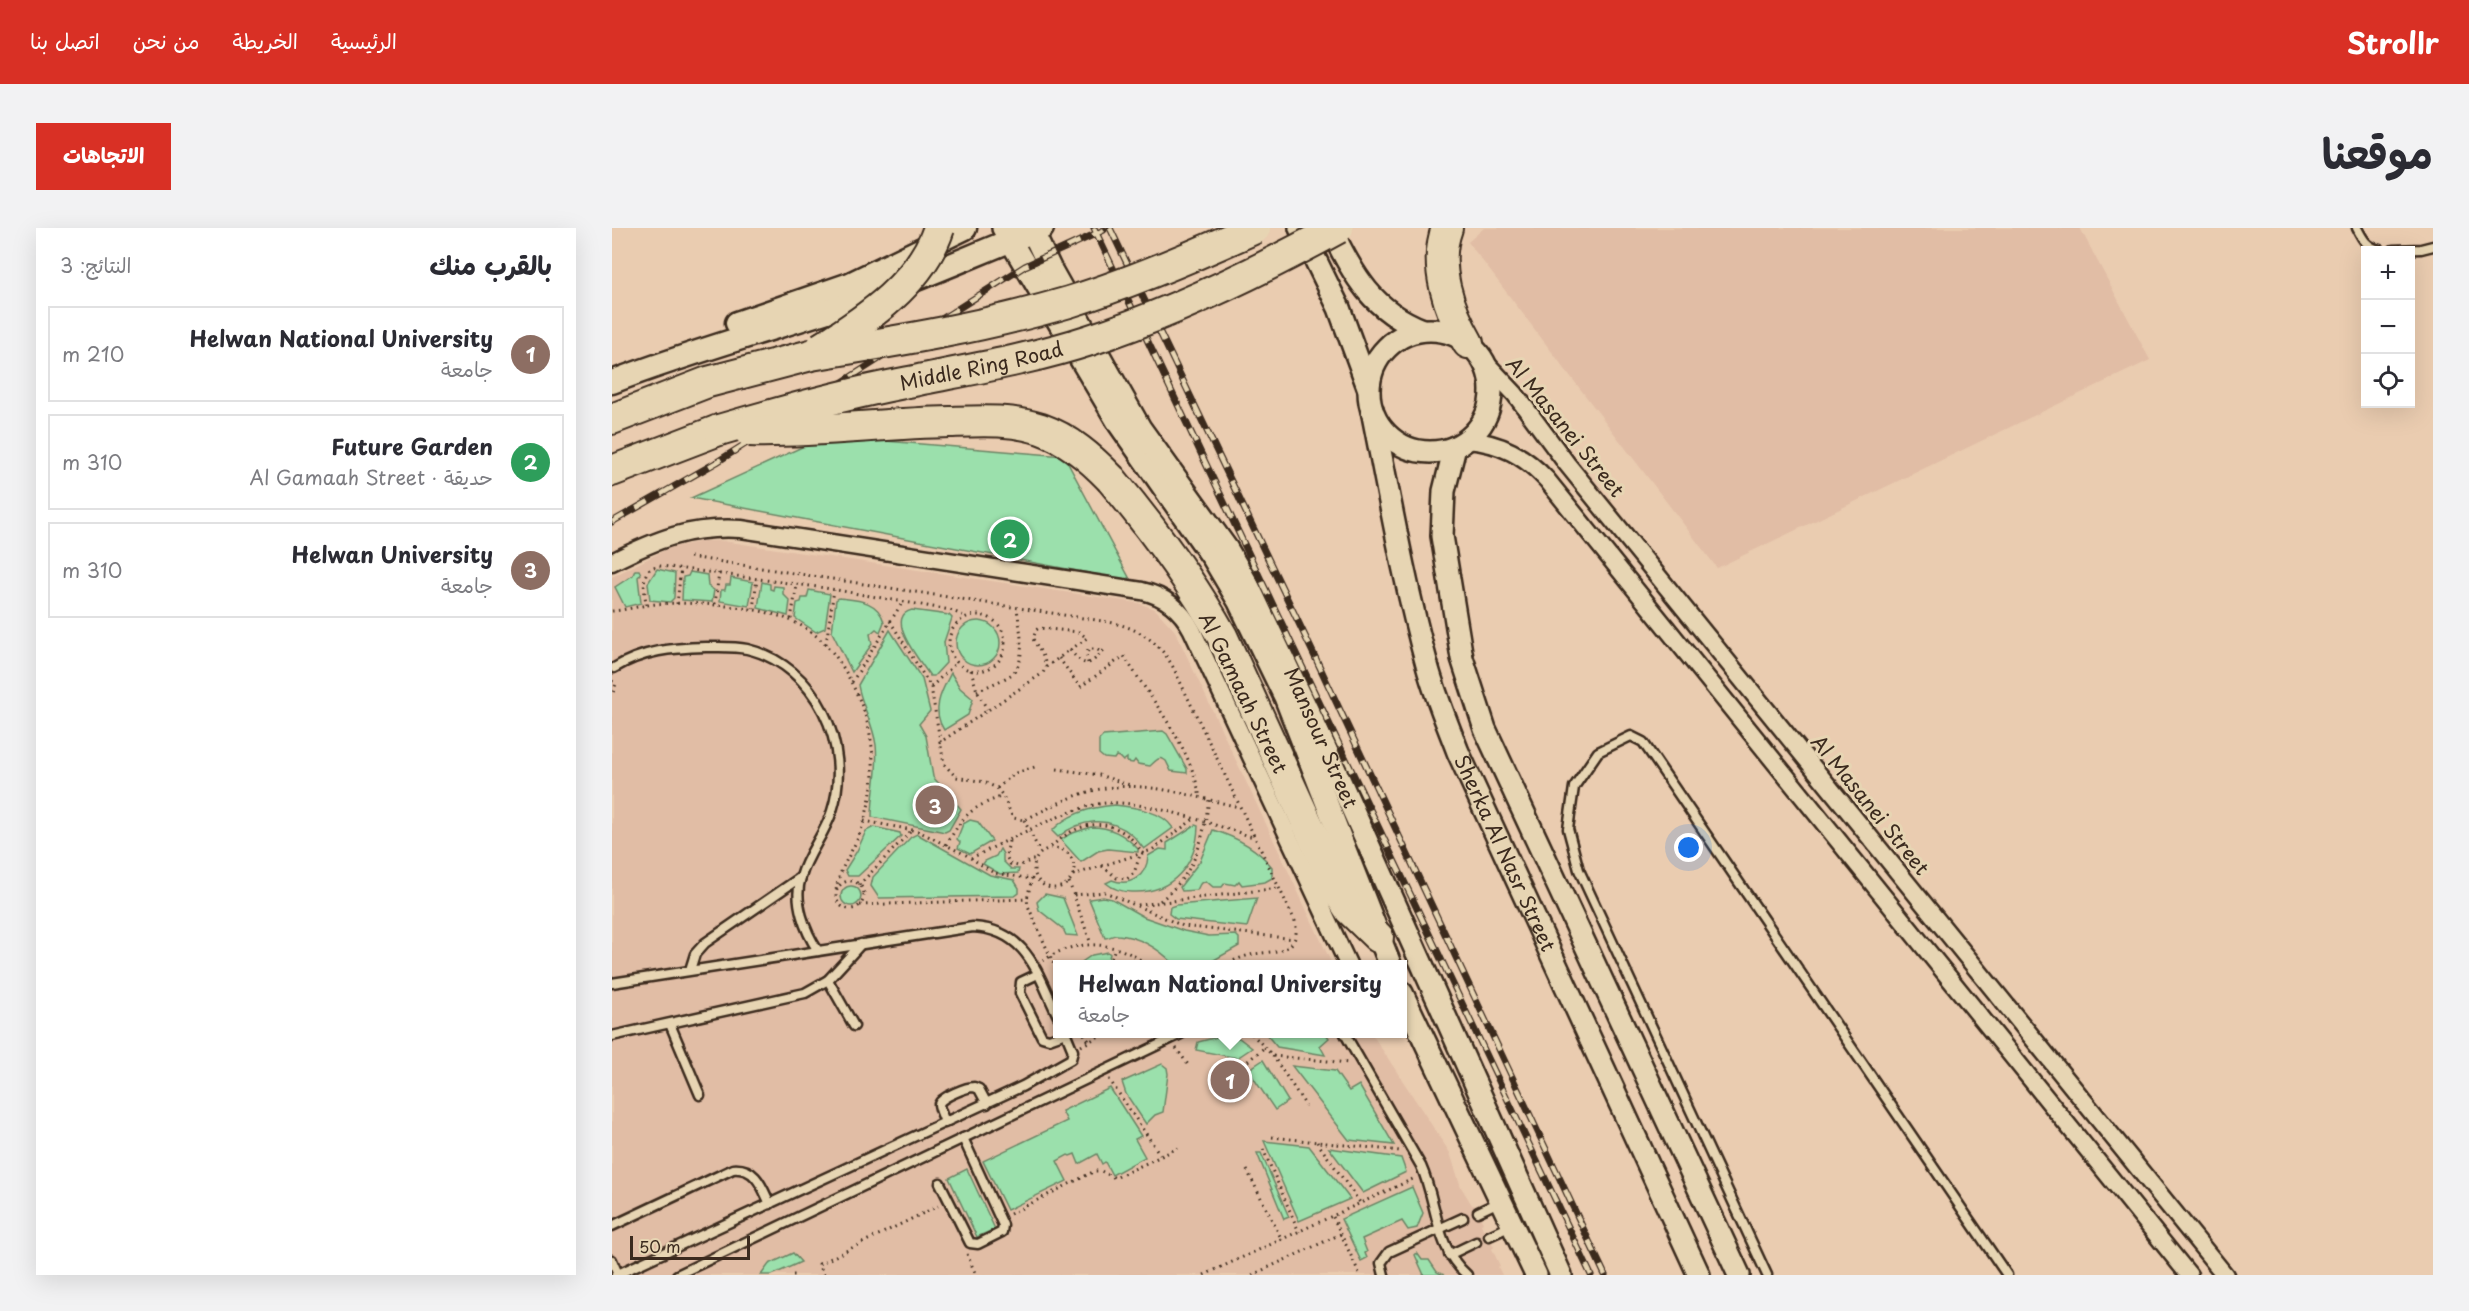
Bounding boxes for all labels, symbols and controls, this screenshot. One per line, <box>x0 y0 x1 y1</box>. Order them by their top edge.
text: Strollr <box>2347 21 2439 64</box>
text: اتصل بنا <box>30 24 100 56</box>
text: من نحن <box>133 24 199 56</box>
text: الخريطة <box>232 24 298 56</box>
text: الرئيسية <box>331 24 397 56</box>
text: موقعنا <box>2322 120 2433 183</box>
button: الاتجاهات <box>36 123 171 190</box>
text: بالقرب منك <box>430 245 552 284</box>
map controls <box>2361 246 2415 408</box>
button: + <box>2361 246 2415 300</box>
text: النتائج: 3 <box>60 250 132 280</box>
button: − <box>2361 300 2415 354</box>
text: Helwan National University <box>189 321 493 354</box>
street label: Middle Ring Road <box>897 333 1066 398</box>
text: 210 m <box>62 339 124 369</box>
text: 1 <box>526 339 535 369</box>
street label: Al Masanei Street <box>1499 349 1632 503</box>
text: جامعة <box>441 354 493 384</box>
button: locate <box>2361 354 2415 408</box>
text: Future Garden <box>331 429 493 462</box>
text: 310 m <box>62 447 122 477</box>
text: 2 <box>523 447 538 477</box>
text: حديقة · Al Gamaah Street <box>250 462 493 492</box>
pin: 2 <box>990 516 1030 562</box>
text: Helwan University <box>292 537 493 570</box>
text: 310 m <box>62 555 122 585</box>
text: 3 <box>524 555 537 585</box>
text: جامعة <box>441 570 493 600</box>
street label: Al Gamaah Street <box>1192 607 1296 778</box>
street label: Mansour Street <box>1277 662 1366 813</box>
street label: Al Masanei Street <box>1804 727 1937 881</box>
street label: Sherka Al Nasr Street <box>1447 750 1564 956</box>
pin: 3 <box>916 782 954 828</box>
your location <box>1674 833 1703 862</box>
popup <box>1053 960 1407 1038</box>
text: Helwan National University <box>1078 966 1382 999</box>
text: جامعة <box>1078 999 1130 1029</box>
pin: 1 <box>1210 1058 1250 1102</box>
scale bar <box>630 1233 750 1260</box>
text: 50 m <box>639 1234 680 1258</box>

